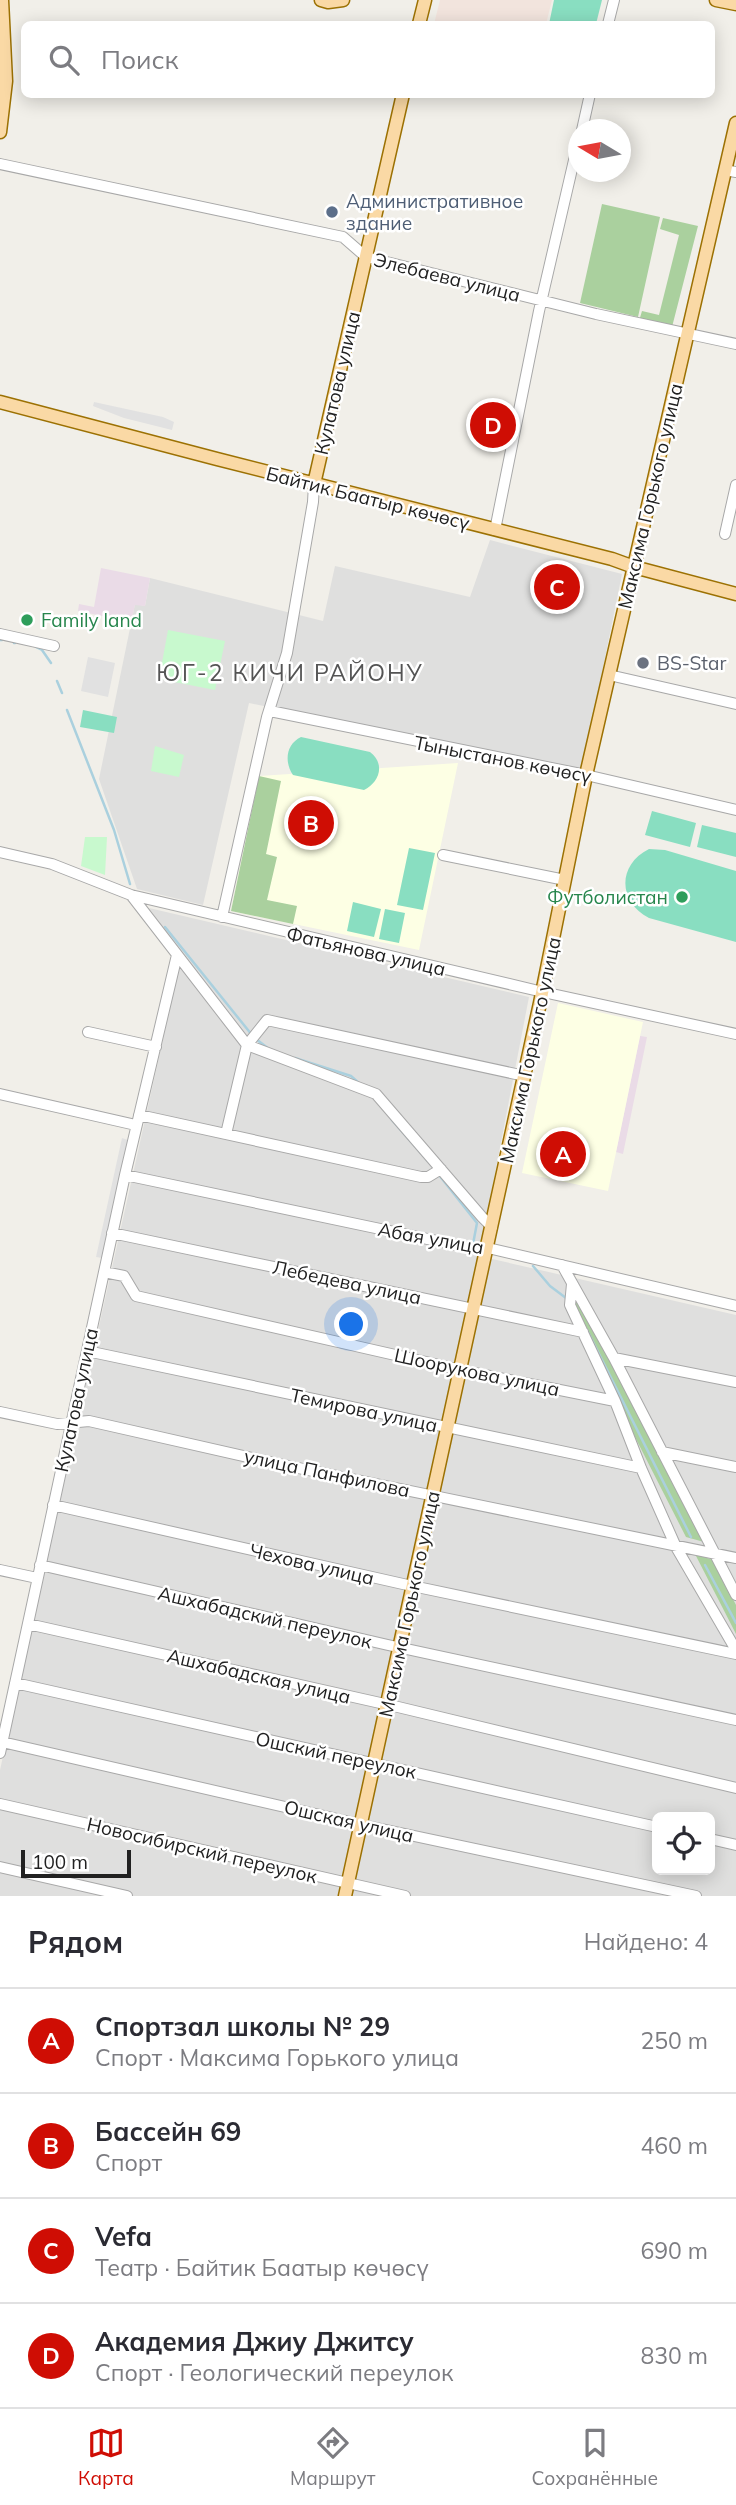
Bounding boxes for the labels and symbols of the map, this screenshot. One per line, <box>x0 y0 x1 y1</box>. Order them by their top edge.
north arrow <box>568 119 631 182</box>
place label: Административное здание <box>346 189 523 235</box>
marker: Административное здание <box>324 204 340 220</box>
street label: Элебаева улица <box>371 247 523 307</box>
street label: Кулатова улица <box>309 309 365 457</box>
street label: Максима Горького улица <box>612 381 688 611</box>
pin: D <box>470 399 516 451</box>
street label: Байтик Баатыр көчөсү <box>264 461 472 535</box>
pin: C <box>534 561 580 613</box>
place label: Family land <box>41 608 142 632</box>
marker: Family land <box>19 612 35 628</box>
place label: BS-Star <box>657 651 726 675</box>
marker: BS-Star <box>635 655 651 671</box>
district label: ЮГ-2 КИЧИ РАЙОНУ <box>156 658 424 687</box>
street label: Тыныстанов көчөсү <box>412 730 594 788</box>
pin: B <box>288 797 334 849</box>
place label: Футболистан <box>547 885 668 909</box>
marker: Футболистан <box>674 889 690 905</box>
street label: Фатьянова улица <box>284 921 448 981</box>
street label: Максима Горького улица <box>494 935 566 1165</box>
pin: A <box>540 1128 586 1180</box>
street label: Абая улица <box>376 1217 486 1259</box>
street label: Лебедева улица <box>271 1255 423 1309</box>
your location <box>334 1307 368 1341</box>
street label: Кулатова улица <box>49 1326 103 1474</box>
street label: Шоорукова улица <box>392 1343 562 1401</box>
street label: Темирова улица <box>288 1383 440 1437</box>
street label: улица Панфилова <box>242 1444 412 1502</box>
street label: Максима Горького улица <box>373 1489 445 1719</box>
street label: Чехова улица <box>247 1538 377 1590</box>
street label: Ашхабадский переулок <box>156 1581 375 1653</box>
street label: Ашхабадская улица <box>165 1643 353 1709</box>
street label: Ошский переулок <box>254 1726 419 1784</box>
street label: Ошская улица <box>282 1794 416 1848</box>
street label: Новосибирский переулок <box>85 1812 320 1888</box>
scale bar <box>21 1847 131 1879</box>

